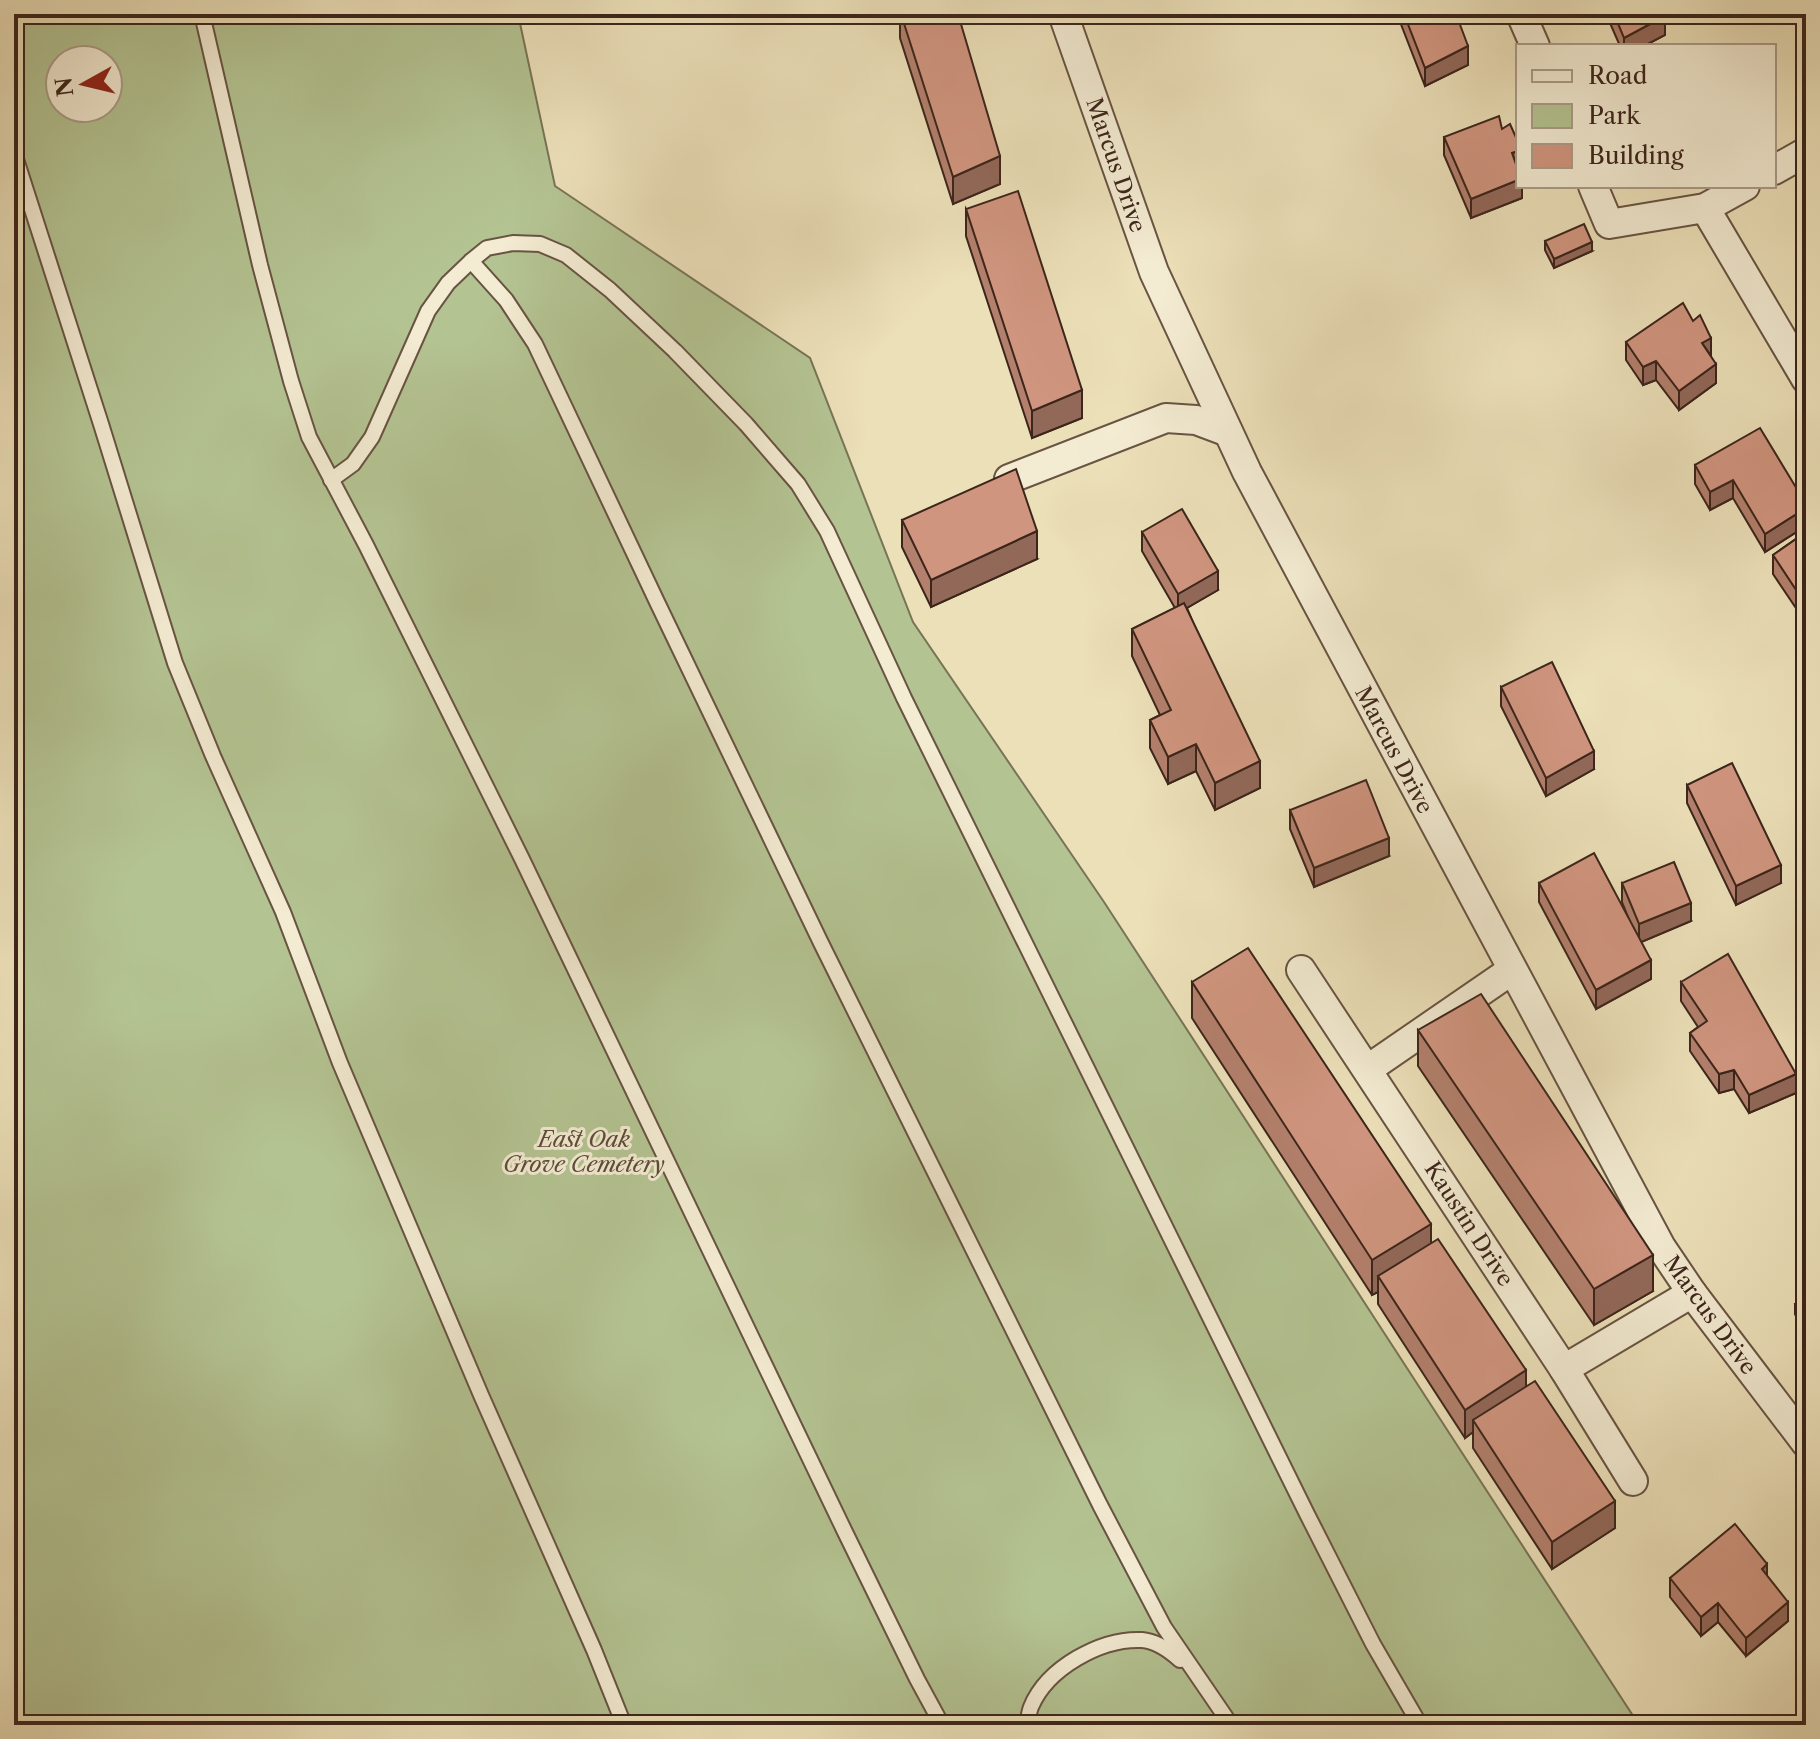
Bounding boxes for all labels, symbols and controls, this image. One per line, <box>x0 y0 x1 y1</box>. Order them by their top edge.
north arrow <box>44 44 124 124</box>
legend <box>1516 44 1776 188</box>
text: Road <box>1588 61 1648 90</box>
text: N <box>50 75 79 98</box>
street label: Marcus Drive <box>1080 94 1152 236</box>
text: Park <box>1588 101 1641 130</box>
text: Building <box>1588 141 1684 170</box>
street label: Marcus Drive <box>1349 682 1439 818</box>
park label: East Oak Grove Cemetery <box>503 1126 665 1178</box>
street label: Kaustin Drive <box>1419 1157 1519 1291</box>
street label: Marcus Drive <box>1658 1250 1762 1380</box>

